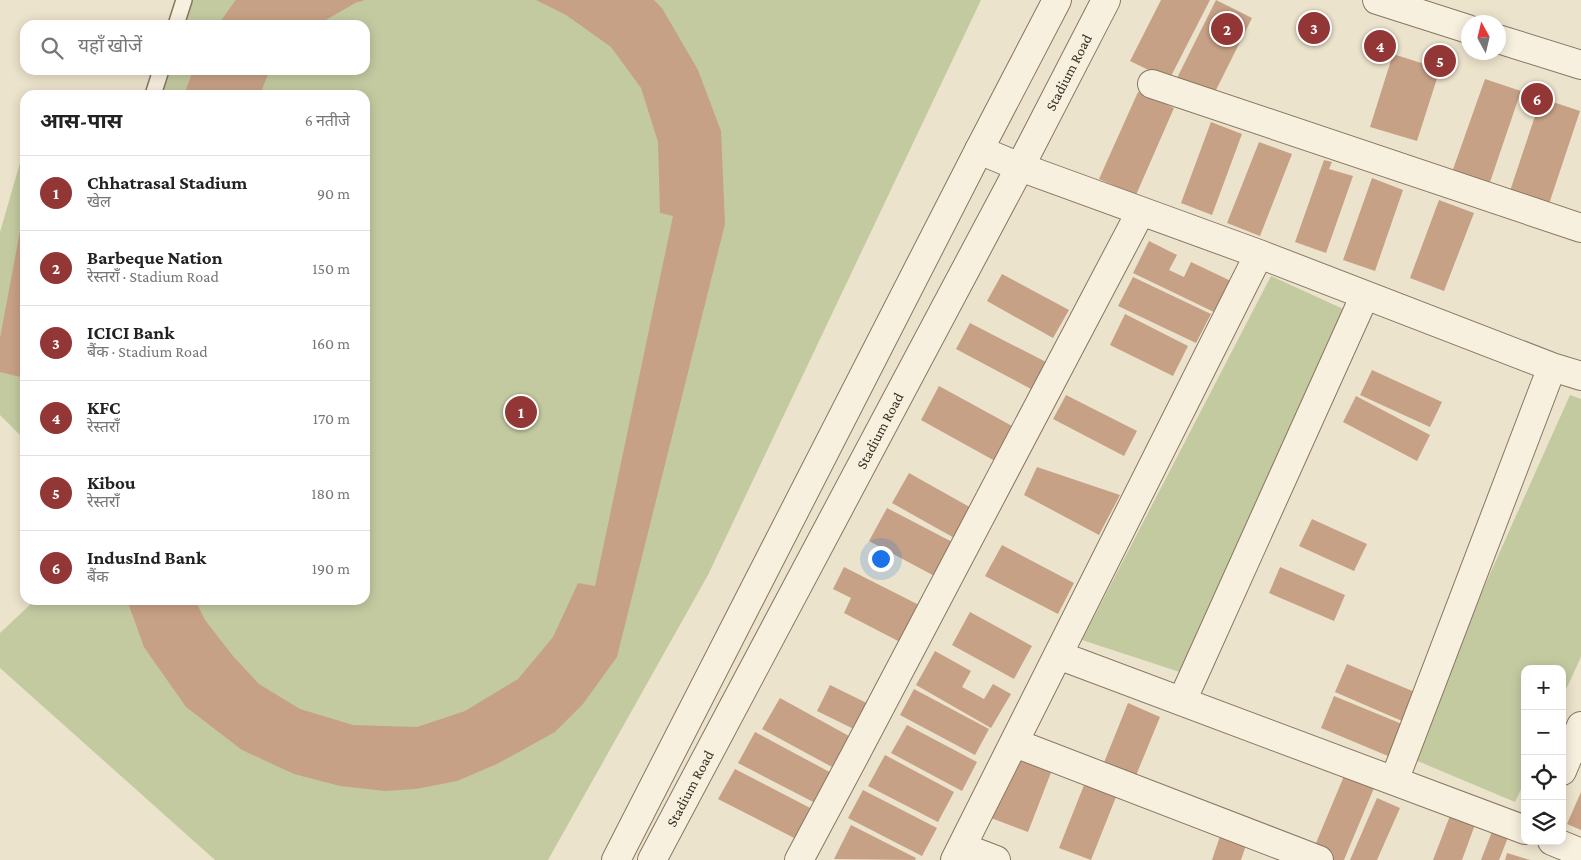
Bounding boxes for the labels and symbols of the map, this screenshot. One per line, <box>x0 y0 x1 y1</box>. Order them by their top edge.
pin: 3 <box>1298 9 1330 47</box>
pin: 2 <box>1211 10 1243 48</box>
north arrow <box>1461 15 1506 60</box>
pin: 4 <box>1364 27 1396 65</box>
street label: Stadium Road <box>1042 31 1095 113</box>
pin: 5 <box>1424 42 1456 80</box>
pin: 6 <box>1521 80 1553 118</box>
street label: Stadium Road <box>853 390 907 472</box>
pin: 1 <box>505 393 537 431</box>
your location <box>868 546 894 572</box>
street label: Stadium Road <box>663 748 717 829</box>

